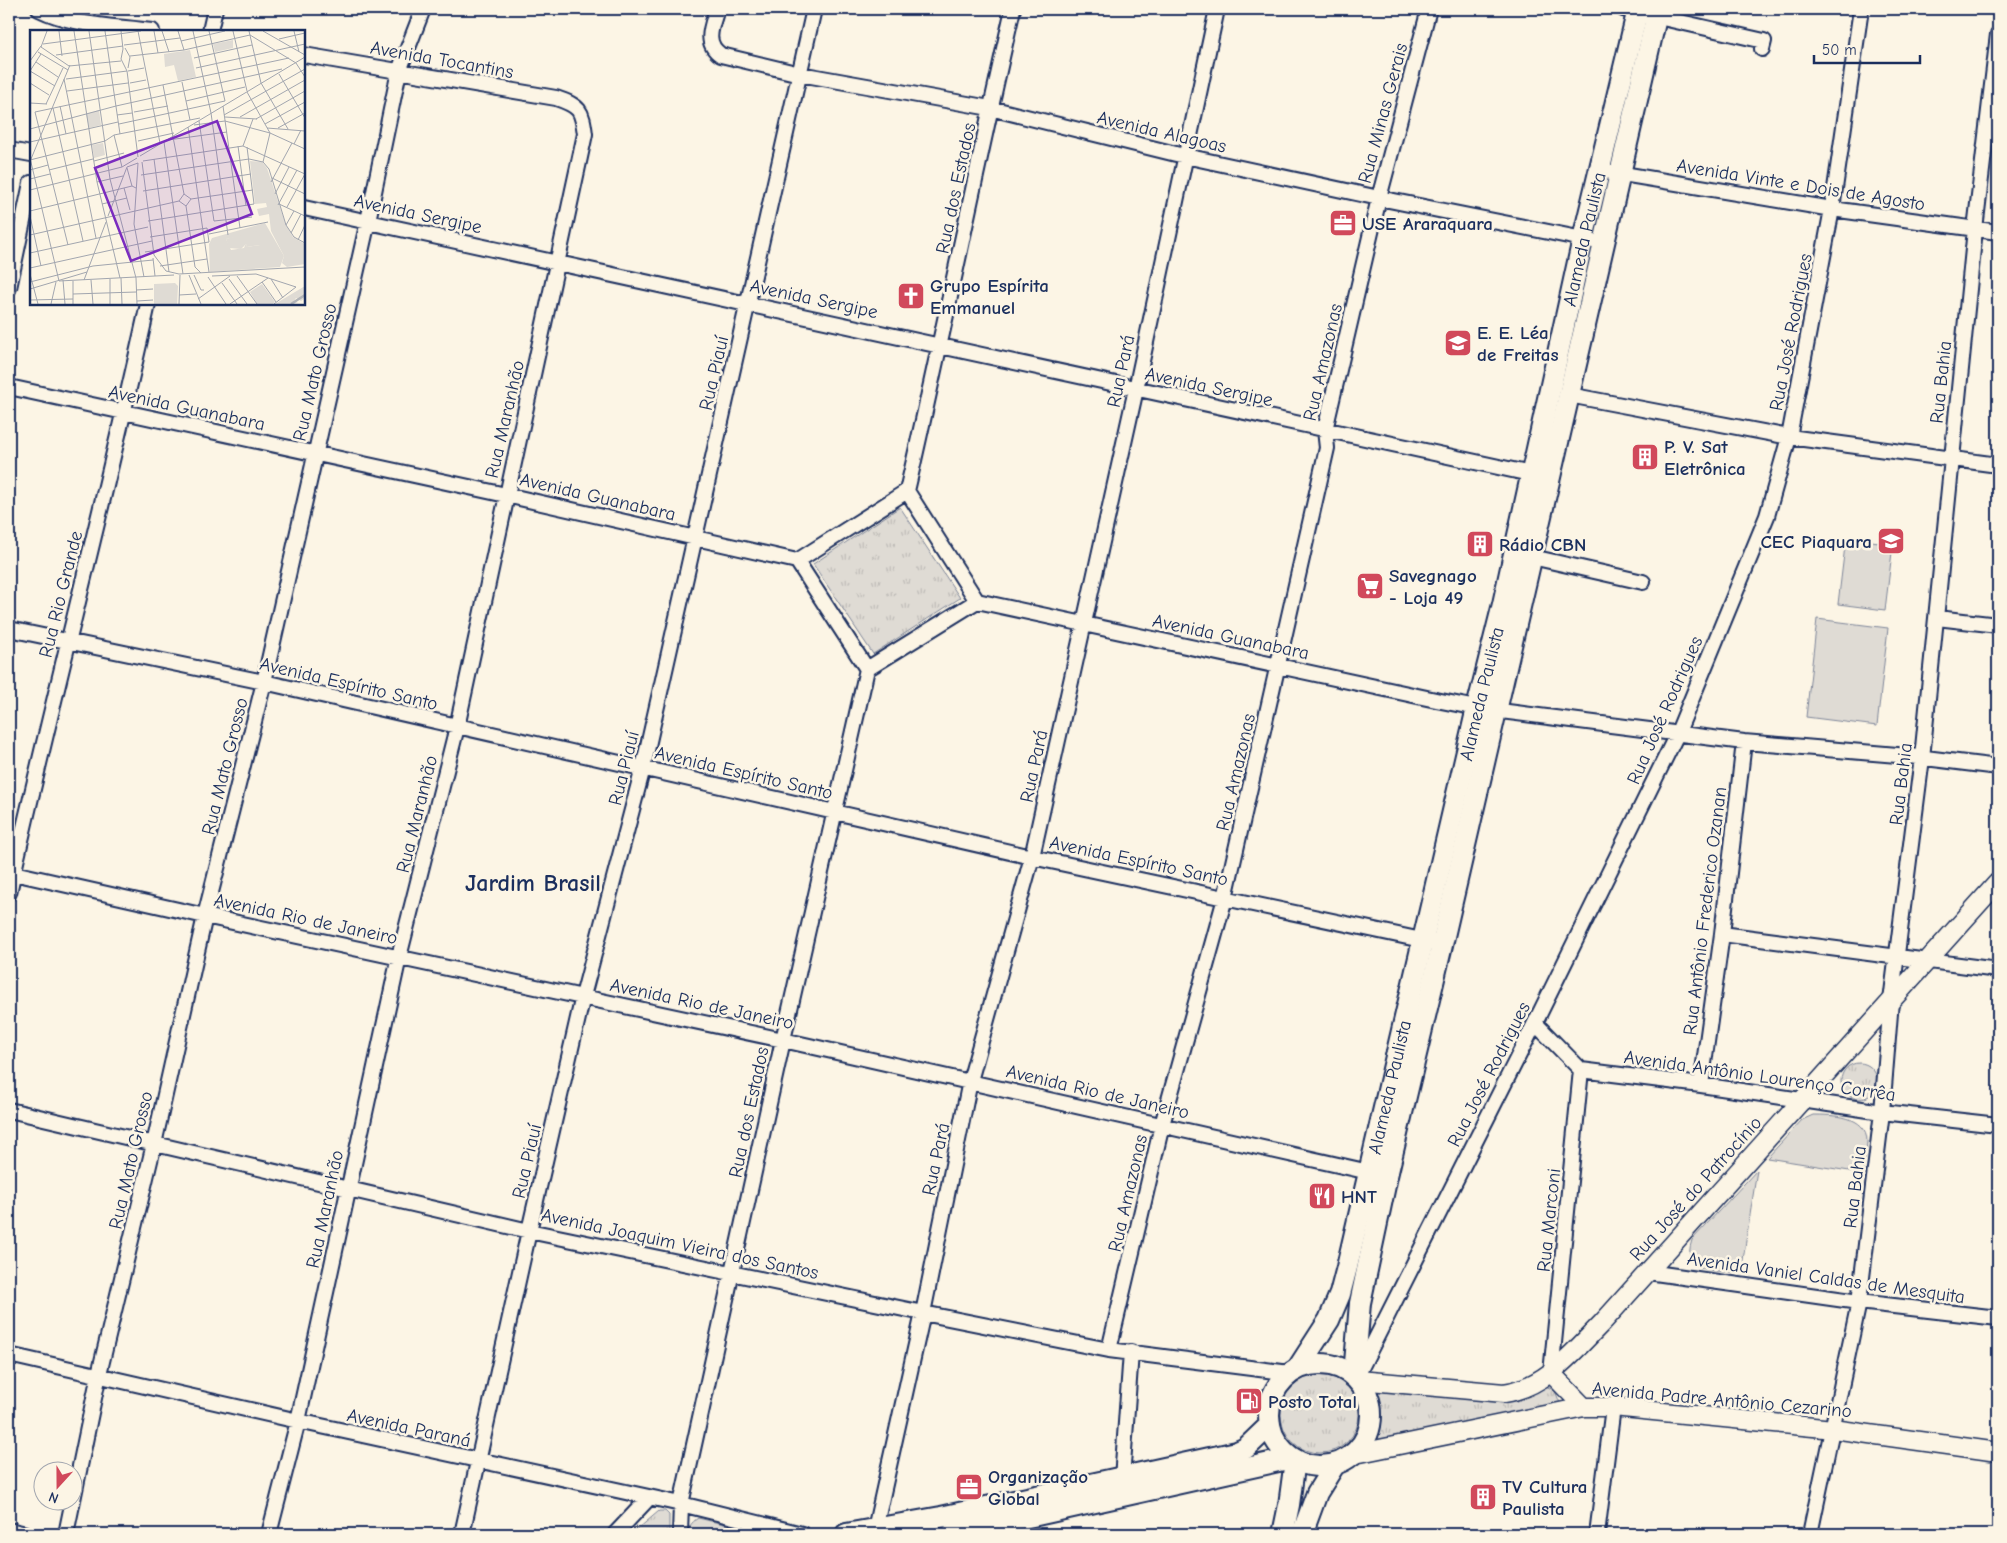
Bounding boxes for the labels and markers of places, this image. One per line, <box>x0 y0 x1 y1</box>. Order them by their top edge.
office icon: USE Araraquara <box>1328 208 1358 238</box>
place label: USE Araraquara <box>1362 213 1493 235</box>
place label: Grupo Espírita Emmanuel <box>930 275 1049 319</box>
church icon: Grupo Espírita Emmanuel <box>896 281 926 311</box>
place label: E. E. Léa de Freitas <box>1477 322 1559 366</box>
school or university icon: E. E. Léa de Freitas <box>1443 328 1473 358</box>
place label: P. V. Sat Eletrônica <box>1664 436 1746 480</box>
building icon: P. V. Sat Eletrônica <box>1630 442 1660 472</box>
school or university icon: CEC Piaquara <box>1876 526 1906 556</box>
building icon: Rádio CBN <box>1465 529 1495 559</box>
place label: CEC Piaquara <box>1760 531 1872 553</box>
place label: Rádio CBN <box>1499 534 1586 556</box>
place label: Savegnago - Loja 49 <box>1389 565 1477 609</box>
supermarket icon: Savegnago - Loja 49 <box>1355 571 1385 601</box>
restaurant icon: HNT <box>1307 1181 1337 1211</box>
place label: HNT <box>1341 1186 1377 1208</box>
fuel station icon: Posto Total <box>1234 1386 1264 1416</box>
place label: Posto Total <box>1268 1391 1357 1413</box>
place label: Organização Global <box>988 1466 1088 1510</box>
office icon: Organização Global <box>954 1472 984 1502</box>
place label: TV Cultura Paulista <box>1502 1476 1588 1520</box>
building icon: TV Cultura Paulista <box>1468 1482 1498 1512</box>

